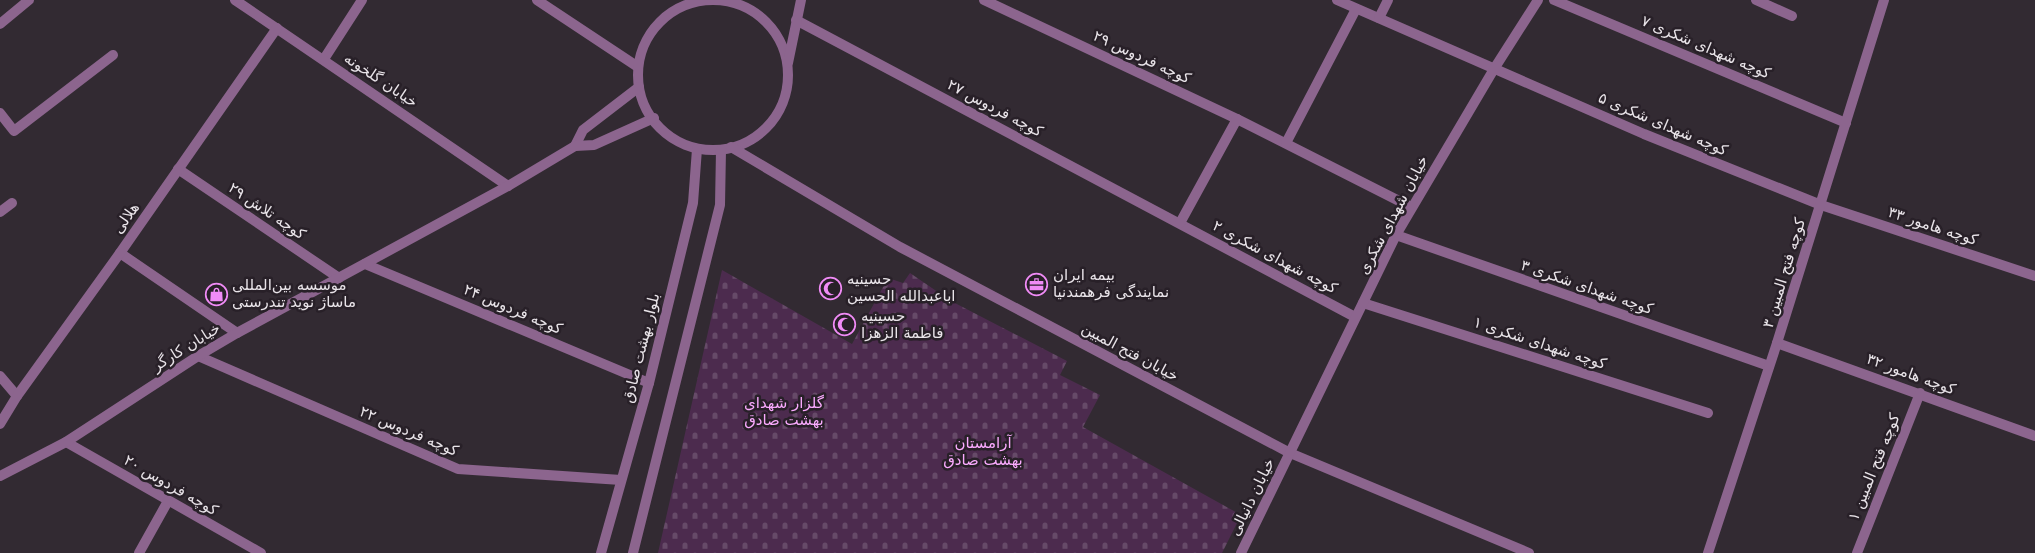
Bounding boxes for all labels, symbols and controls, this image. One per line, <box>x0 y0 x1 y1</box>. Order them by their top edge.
street label: کوچه شهدای شکری ۷ <box>1639 12 1774 83</box>
street label: کوچه فردوس ۲۹ <box>1090 27 1194 88</box>
street label: خیابان گلخونه <box>341 49 421 111</box>
street label: کوچه فردوس ۲۷ <box>944 75 1047 141</box>
street label: کوچه شهدای شکری ۵ <box>1596 89 1731 160</box>
street label: خیابان شهدای شکری <box>1354 153 1432 277</box>
street label: کوچه تلاش ۲۹ <box>225 179 310 244</box>
street label: هلالی <box>109 199 143 237</box>
street label: کوچه هامور ۳۳ <box>1886 203 1981 249</box>
street label: کوچه فتح المبین ۳ <box>1759 215 1809 330</box>
street label: کوچه شهدای شکری ۲ <box>1210 216 1341 298</box>
street label: کوچه شهدای شکری ۳ <box>1518 256 1656 318</box>
place label: بیمه ایران نمایندگی فرهمندنیا <box>1053 266 1169 301</box>
place label: حسینیه اباعبدالله الحسین <box>847 270 956 305</box>
office icon: بیمه ایران نمایندگی فرهمندنیا <box>1025 272 1049 296</box>
place label: موسسه بین‌المللی ماساژ نوید تندرستی <box>232 276 356 311</box>
mosque icon: حسینیه اباعبدالله الحسین <box>819 276 843 300</box>
street label: کوچه فردوس ۲۴ <box>461 280 566 338</box>
shop icon: موسسه بین‌المللی ماساژ نوید تندرستی <box>204 282 228 306</box>
street label: بلوار بهشت صادق <box>619 291 663 405</box>
place label: حسینیه فاطمة الزهزا <box>861 307 944 342</box>
mosque icon: حسینیه فاطمة الزهزا <box>833 313 857 337</box>
street label: کوچه شهدای شکری ۱ <box>1471 313 1610 373</box>
street label: خیابان کارگر <box>148 319 224 376</box>
street label: خیابان فتح المبین <box>1079 319 1181 385</box>
street label: کوچه هامور ۳۲ <box>1864 350 1959 399</box>
park label: گلزار شهدای بهشت صادق <box>744 394 825 429</box>
street label: کوچه فردوس ۲۲ <box>357 402 462 460</box>
street label: کوچه فتح المبین ۱ <box>1844 410 1904 523</box>
park label: آرامستان بهشت صادق <box>943 434 1023 469</box>
street label: کوچه فردوس ۲۰ <box>121 451 222 520</box>
street label: خیابان دانیالی <box>1225 455 1279 539</box>

